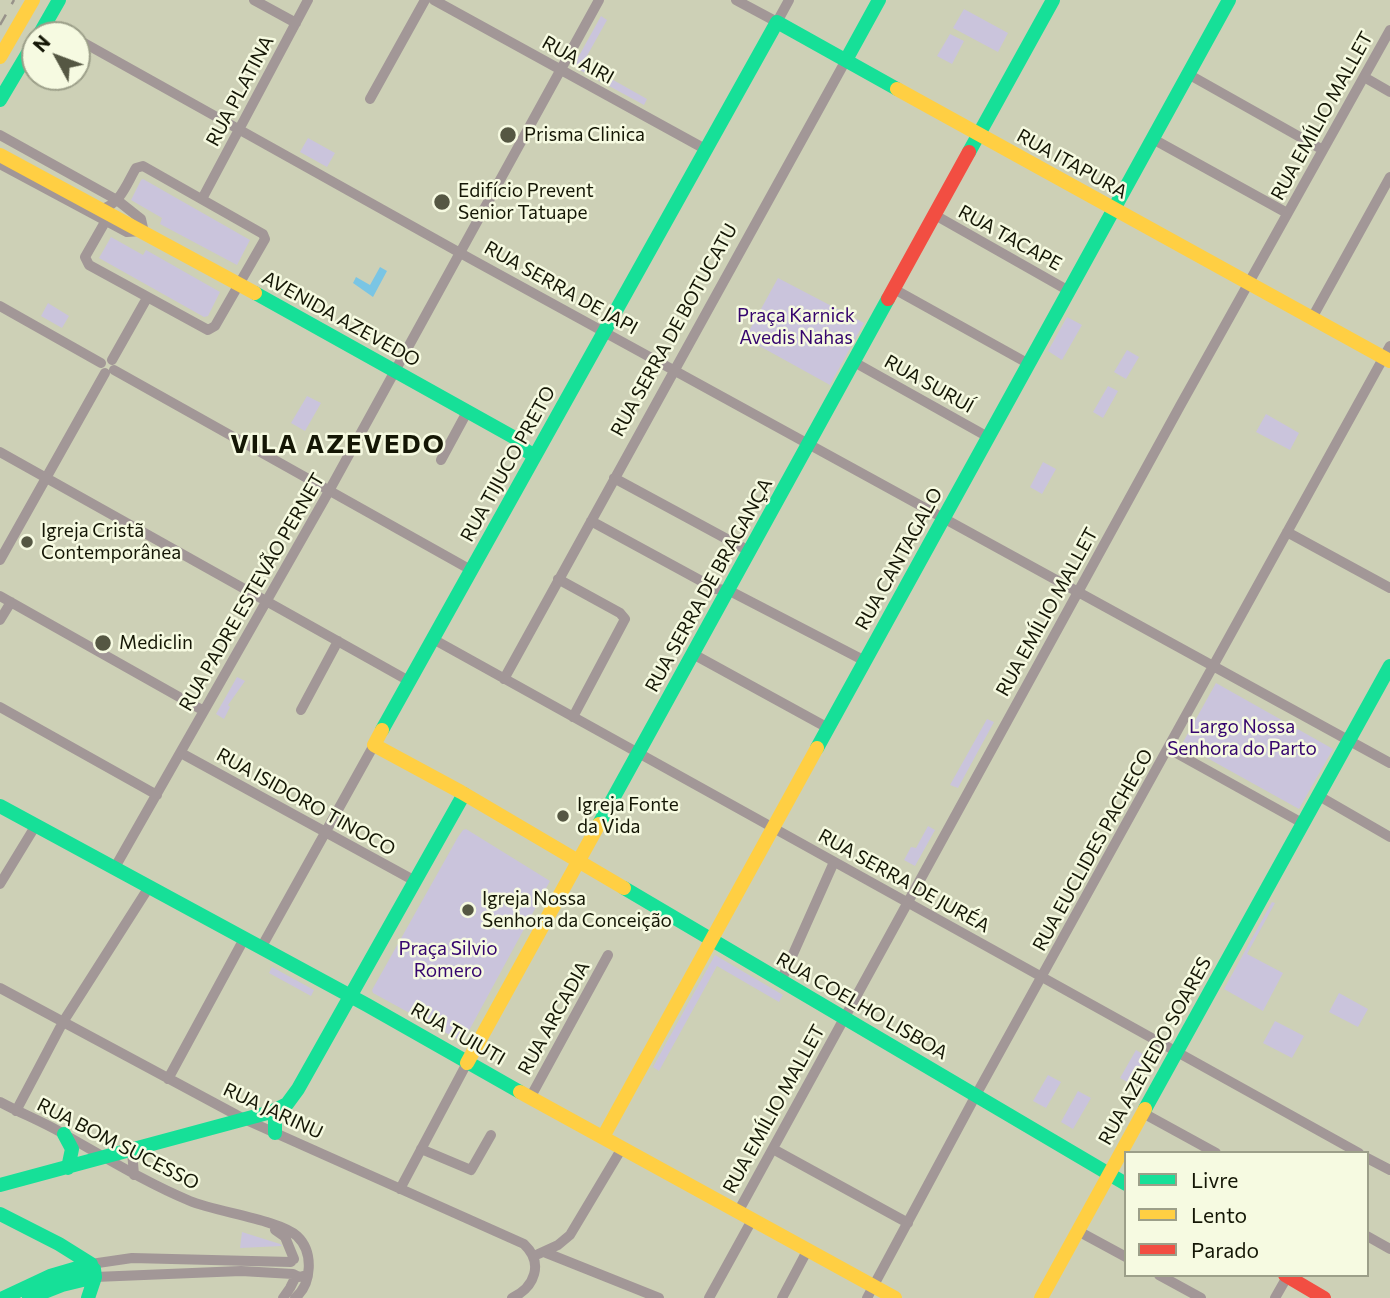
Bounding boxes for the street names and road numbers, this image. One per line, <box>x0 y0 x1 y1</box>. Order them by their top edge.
street label: RUA EMÍLIO MALLET <box>1266 28 1378 204</box>
street label: RUA AIRI <box>538 31 618 89</box>
street label: RUA PLATINA <box>201 32 279 150</box>
street label: RUA ITAPURA <box>1013 124 1131 204</box>
street label: RUA TACAPE <box>954 200 1066 276</box>
street label: RUA SERRA DE BOTUCATU <box>606 220 742 440</box>
street label: RUA SERRA DE JAPI <box>480 236 642 340</box>
street label: AVENIDA AZEVEDO <box>258 266 424 372</box>
street label: RUA SURUÍ <box>880 350 978 418</box>
street label: RUA TIJUCO PRETO <box>456 382 560 546</box>
street label: RUA PADRE ESTEVÃO PERNET <box>174 469 330 715</box>
street label: RUA SERRA DE BRAGANÇA <box>641 474 777 696</box>
street label: RUA CANTAGALO <box>850 484 948 634</box>
street label: RUA EMÍLIO MALLET <box>991 524 1103 700</box>
street label: RUA ISIDORO TINOCO <box>213 743 399 861</box>
street label: RUA EUCLIDES PACHECO <box>1028 745 1158 955</box>
street label: RUA SERRA DE JURÉA <box>814 824 994 938</box>
street label: RUA COELHO LISBOA <box>772 948 952 1064</box>
street label: RUA AZEVEDO SOARES <box>1094 953 1216 1149</box>
street label: RUA ARCADIA <box>513 957 595 1079</box>
street label: RUA TUIUTI <box>407 998 509 1070</box>
street label: RUA EMÍLIO MALLET <box>718 1021 830 1197</box>
street label: RUA JARINU <box>220 1078 326 1144</box>
street label: RUA BOM SUCESSO <box>33 1093 203 1195</box>

